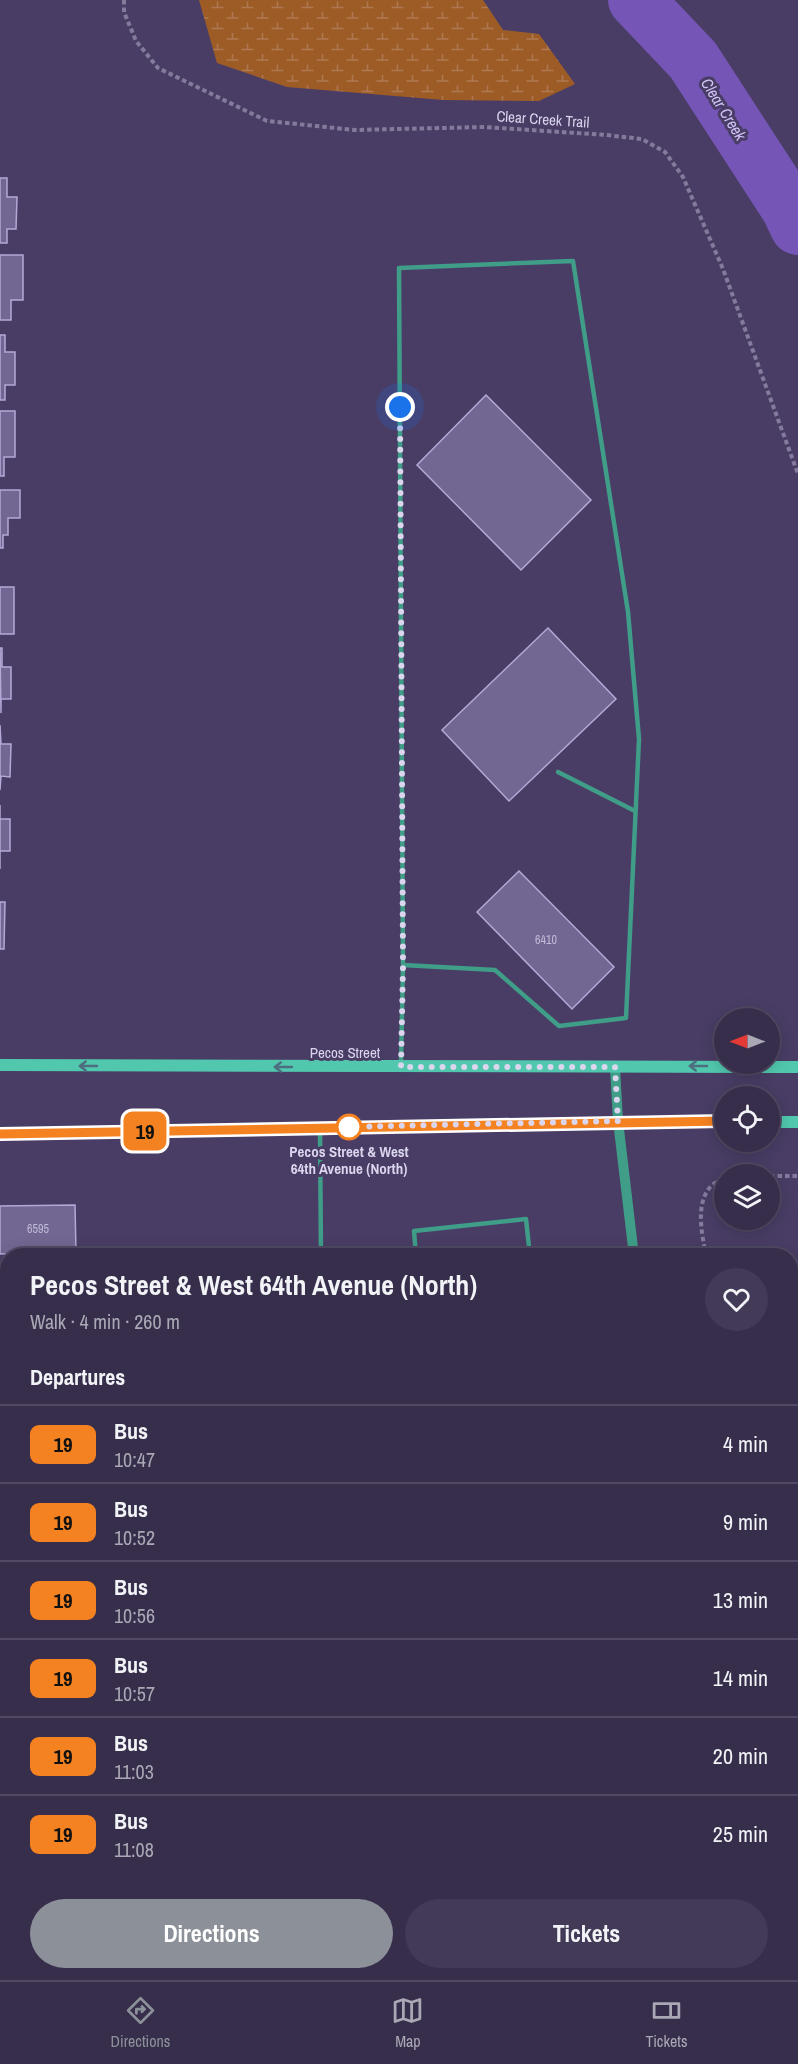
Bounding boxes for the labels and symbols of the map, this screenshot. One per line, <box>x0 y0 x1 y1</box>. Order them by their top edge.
water label: Clear Creek <box>696 73 752 145</box>
street label: Clear Creek Trail <box>496 105 590 133</box>
your location <box>385 392 415 422</box>
house number: 6410 <box>535 932 557 948</box>
north arrow <box>714 1008 780 1074</box>
street label: Pecos Street <box>310 1042 381 1063</box>
one-way arrow <box>79 1060 99 1072</box>
one-way arrow <box>688 1060 708 1072</box>
one-way arrow <box>274 1061 294 1073</box>
line badge: 19 <box>118 1112 172 1150</box>
marker: Pecos Street & West 64th Avenue (North) <box>336 1114 362 1140</box>
place label: Pecos Street & West 64th Avenue (North) <box>289 1141 409 1179</box>
house number: 6595 <box>27 1221 49 1237</box>

